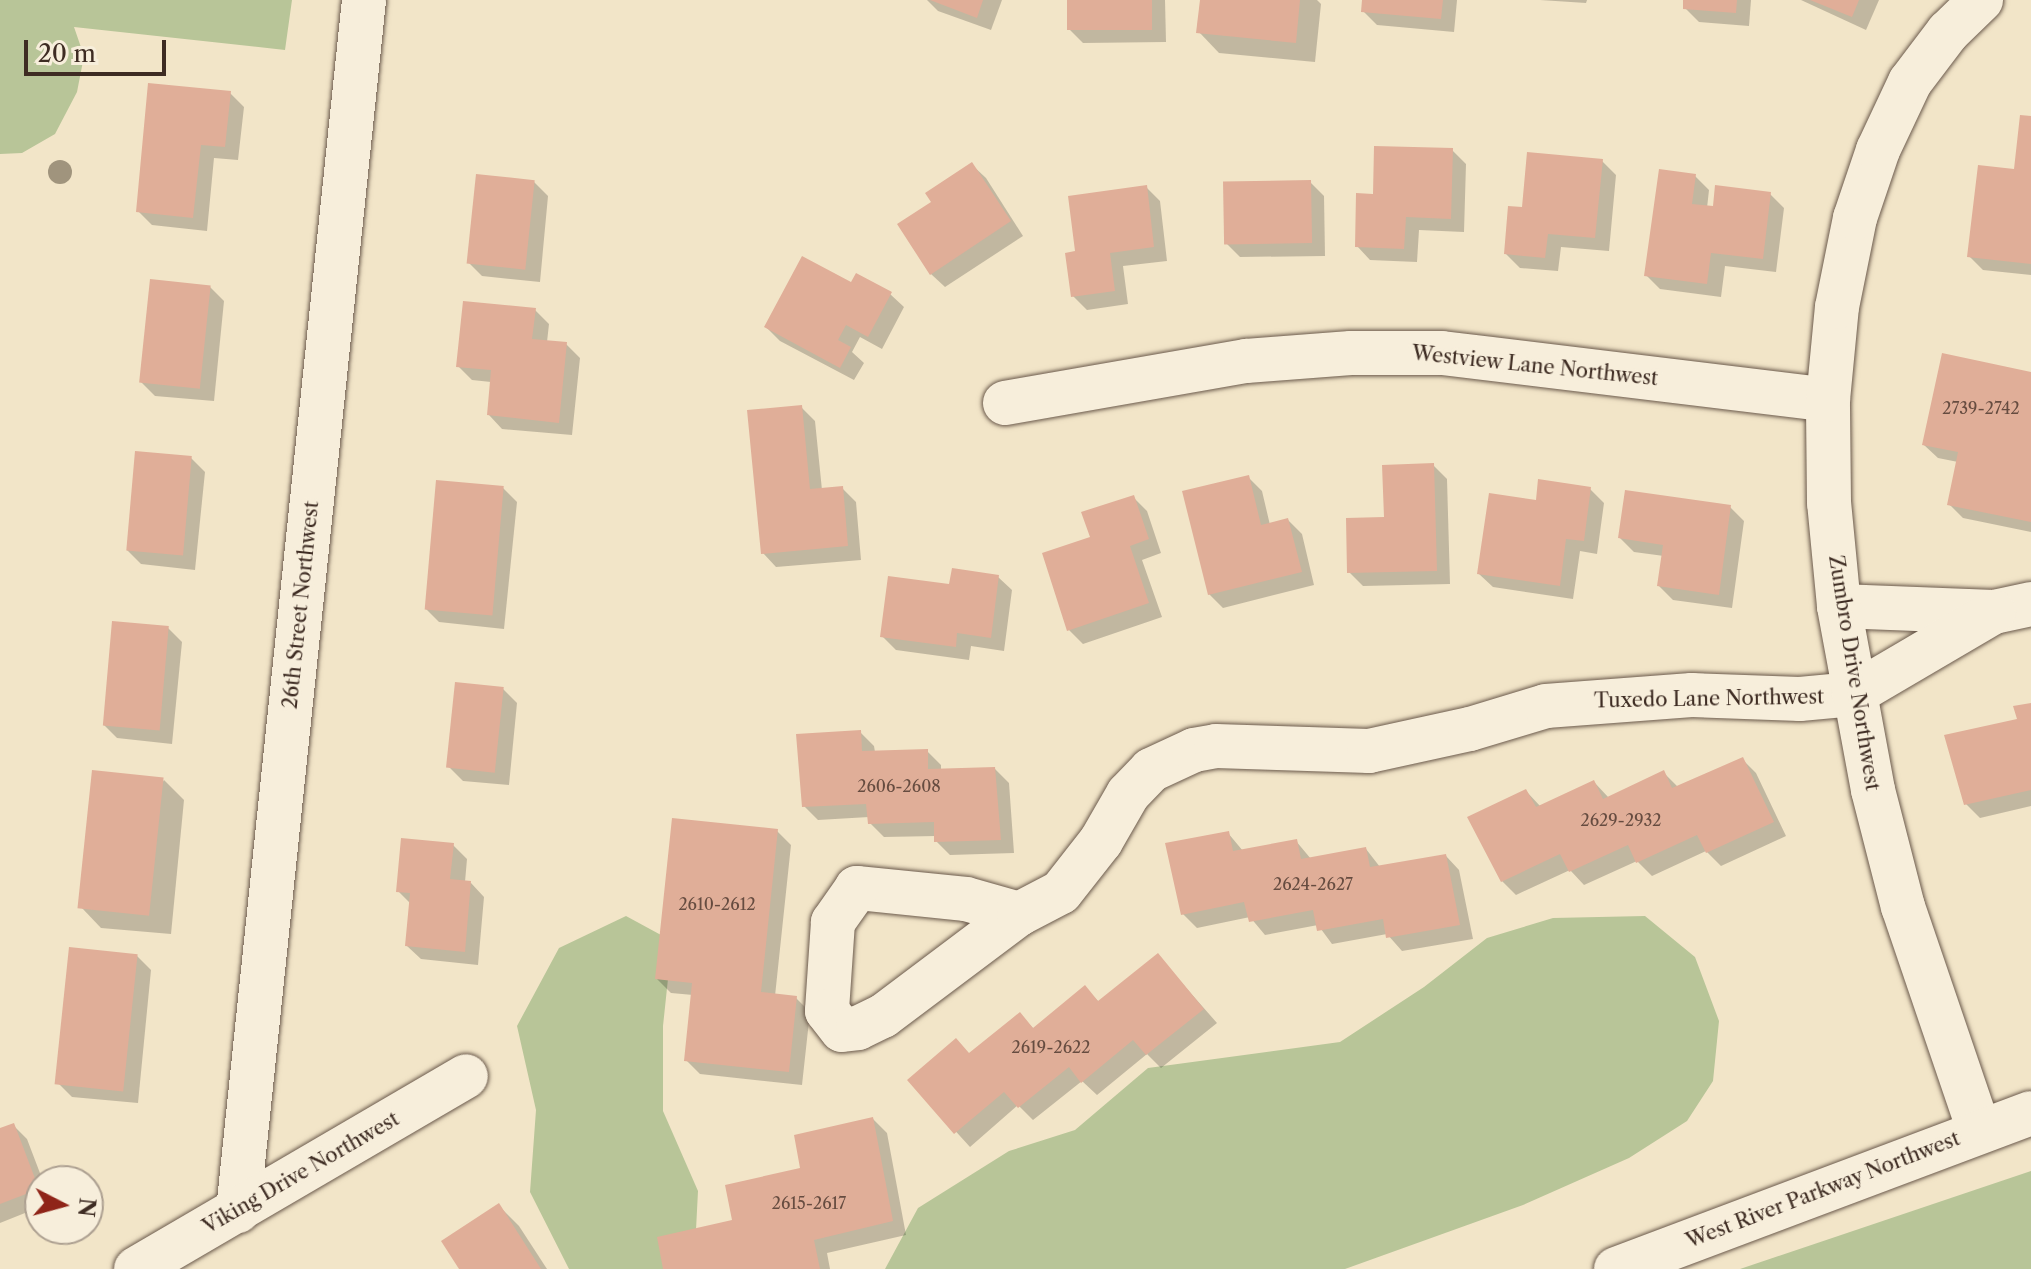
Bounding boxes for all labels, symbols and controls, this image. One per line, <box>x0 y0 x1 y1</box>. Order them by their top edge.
scale bar <box>28 24 170 74</box>
text: 20 m <box>38 39 96 68</box>
street label: Westview Lane Northwest <box>1410 341 1660 391</box>
house number: 2739-2742 <box>1942 398 2020 418</box>
street label: 26th Street Northwest <box>278 500 324 710</box>
street label: Zumbro Drive Northwest <box>1824 554 1884 792</box>
street label: Tuxedo Lane Northwest <box>1594 685 1824 713</box>
house number: 2606-2608 <box>857 776 941 796</box>
house number: 2629-2932 <box>1580 810 1662 830</box>
house number: 2624-2627 <box>1273 874 1353 894</box>
house number: 2610-2612 <box>678 894 756 914</box>
house number: 2619-2622 <box>1012 1037 1090 1057</box>
street label: Viking Drive Northwest <box>199 1107 403 1239</box>
street label: West River Parkway Northwest <box>1682 1126 1964 1254</box>
north arrow <box>24 1165 104 1245</box>
house number: 2615-2617 <box>772 1193 846 1213</box>
text: N <box>72 1196 101 1218</box>

